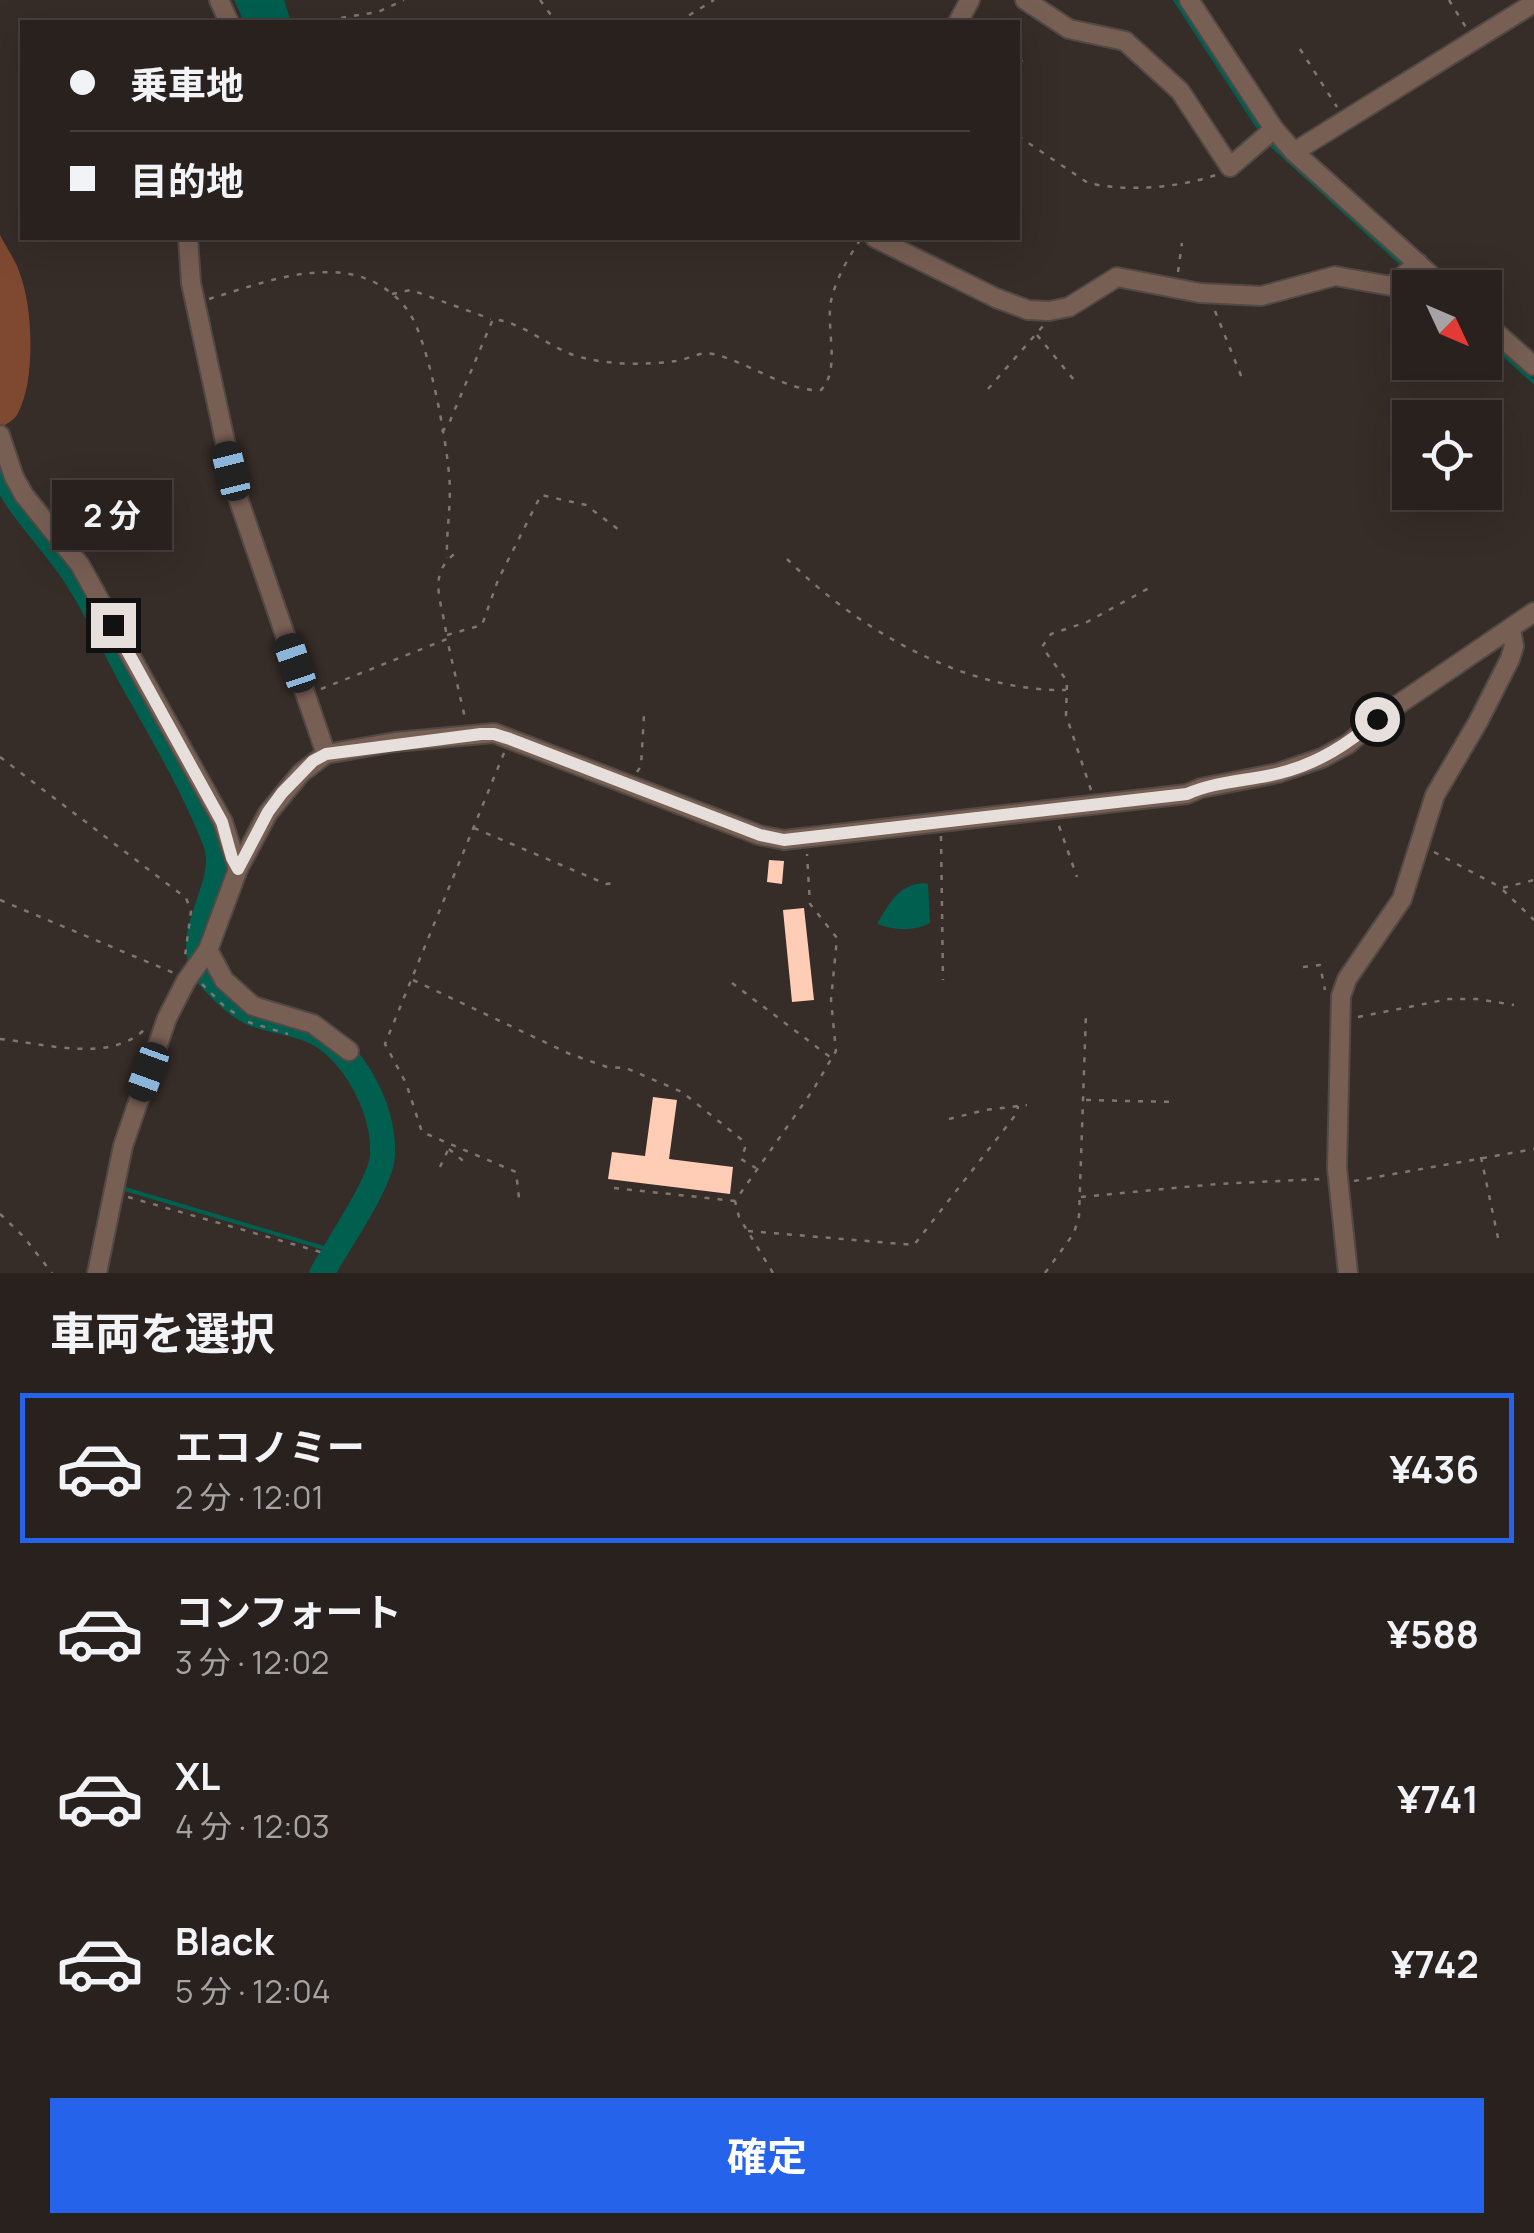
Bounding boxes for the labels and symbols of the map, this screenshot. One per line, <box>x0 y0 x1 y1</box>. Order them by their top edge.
north arrow <box>1392 270 1502 380</box>
car <box>209 438 253 504</box>
callout: 2 分 <box>53 480 173 550</box>
route end <box>91 603 136 648</box>
car <box>271 630 319 696</box>
route start <box>1355 697 1400 742</box>
car <box>124 1039 172 1105</box>

